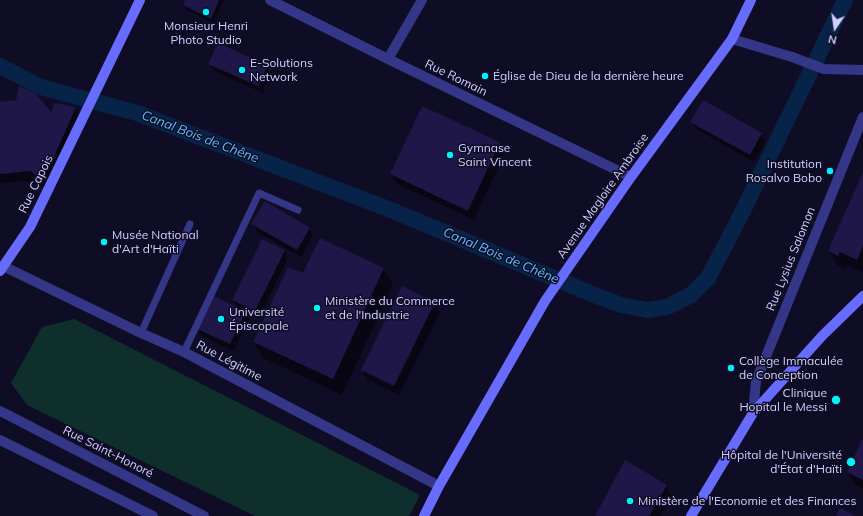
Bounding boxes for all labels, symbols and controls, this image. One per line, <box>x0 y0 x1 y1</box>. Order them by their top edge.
marker: Monsieur Henri Photo Studio <box>201 7 211 17</box>
north arrow <box>815 8 855 48</box>
place label: Monsieur Henri Photo Studio <box>164 19 248 47</box>
text: N <box>827 32 838 47</box>
place label: E-Solutions Network <box>250 56 313 84</box>
street label: Rue Romain <box>422 57 490 99</box>
marker: E-Solutions Network <box>237 65 247 75</box>
place label: Église de Dieu de la dernière heure <box>493 69 684 83</box>
marker: Église de Dieu de la dernière heure <box>480 71 490 81</box>
water label: Canal Bois de Chêne <box>139 107 261 167</box>
street label: Avenue Magloire Ambroise <box>554 131 652 261</box>
place label: Gymnase Saint Vincent <box>458 141 532 169</box>
marker: Gymnase Saint Vincent <box>445 150 455 160</box>
street label: Rue Capois <box>16 153 56 215</box>
place label: Institution Rosalvo Bobo <box>746 157 822 185</box>
marker: Institution Rosalvo Bobo <box>825 166 835 176</box>
street label: Rue Lysius Salomon <box>764 205 818 313</box>
water label: Canal Bois de Chêne <box>441 225 561 287</box>
place label: Musée National d'Art d'Haïti <box>112 228 199 256</box>
marker: Musée National d'Art d'Haïti <box>99 237 109 247</box>
place label: Ministère du Commerce et de l'Industrie <box>325 294 455 322</box>
marker: Ministère du Commerce et de l'Industrie <box>312 303 322 313</box>
place label: Université Épiscopale <box>229 305 289 333</box>
marker: Université Épiscopale <box>216 314 226 324</box>
street label: Rue Légitime <box>194 338 264 384</box>
place label: Collège Immaculée de Conception <box>739 354 843 382</box>
marker: Collège Immaculée de Conception <box>726 363 736 373</box>
place label: Clinique Hopital le Messi <box>739 386 827 414</box>
marker: Clinique Hopital le Messi <box>830 394 842 406</box>
street label: Rue Saint-Honoré <box>60 423 156 481</box>
place label: Hôpital de l'Université d'État d'Haïti <box>721 448 842 476</box>
marker: Hôpital de l'Université d'État d'Haïti <box>845 456 857 468</box>
place label: Ministère de l'Economie et des Finances <box>638 494 856 508</box>
marker: Ministère de l'Economie et des Finances <box>625 496 635 506</box>

